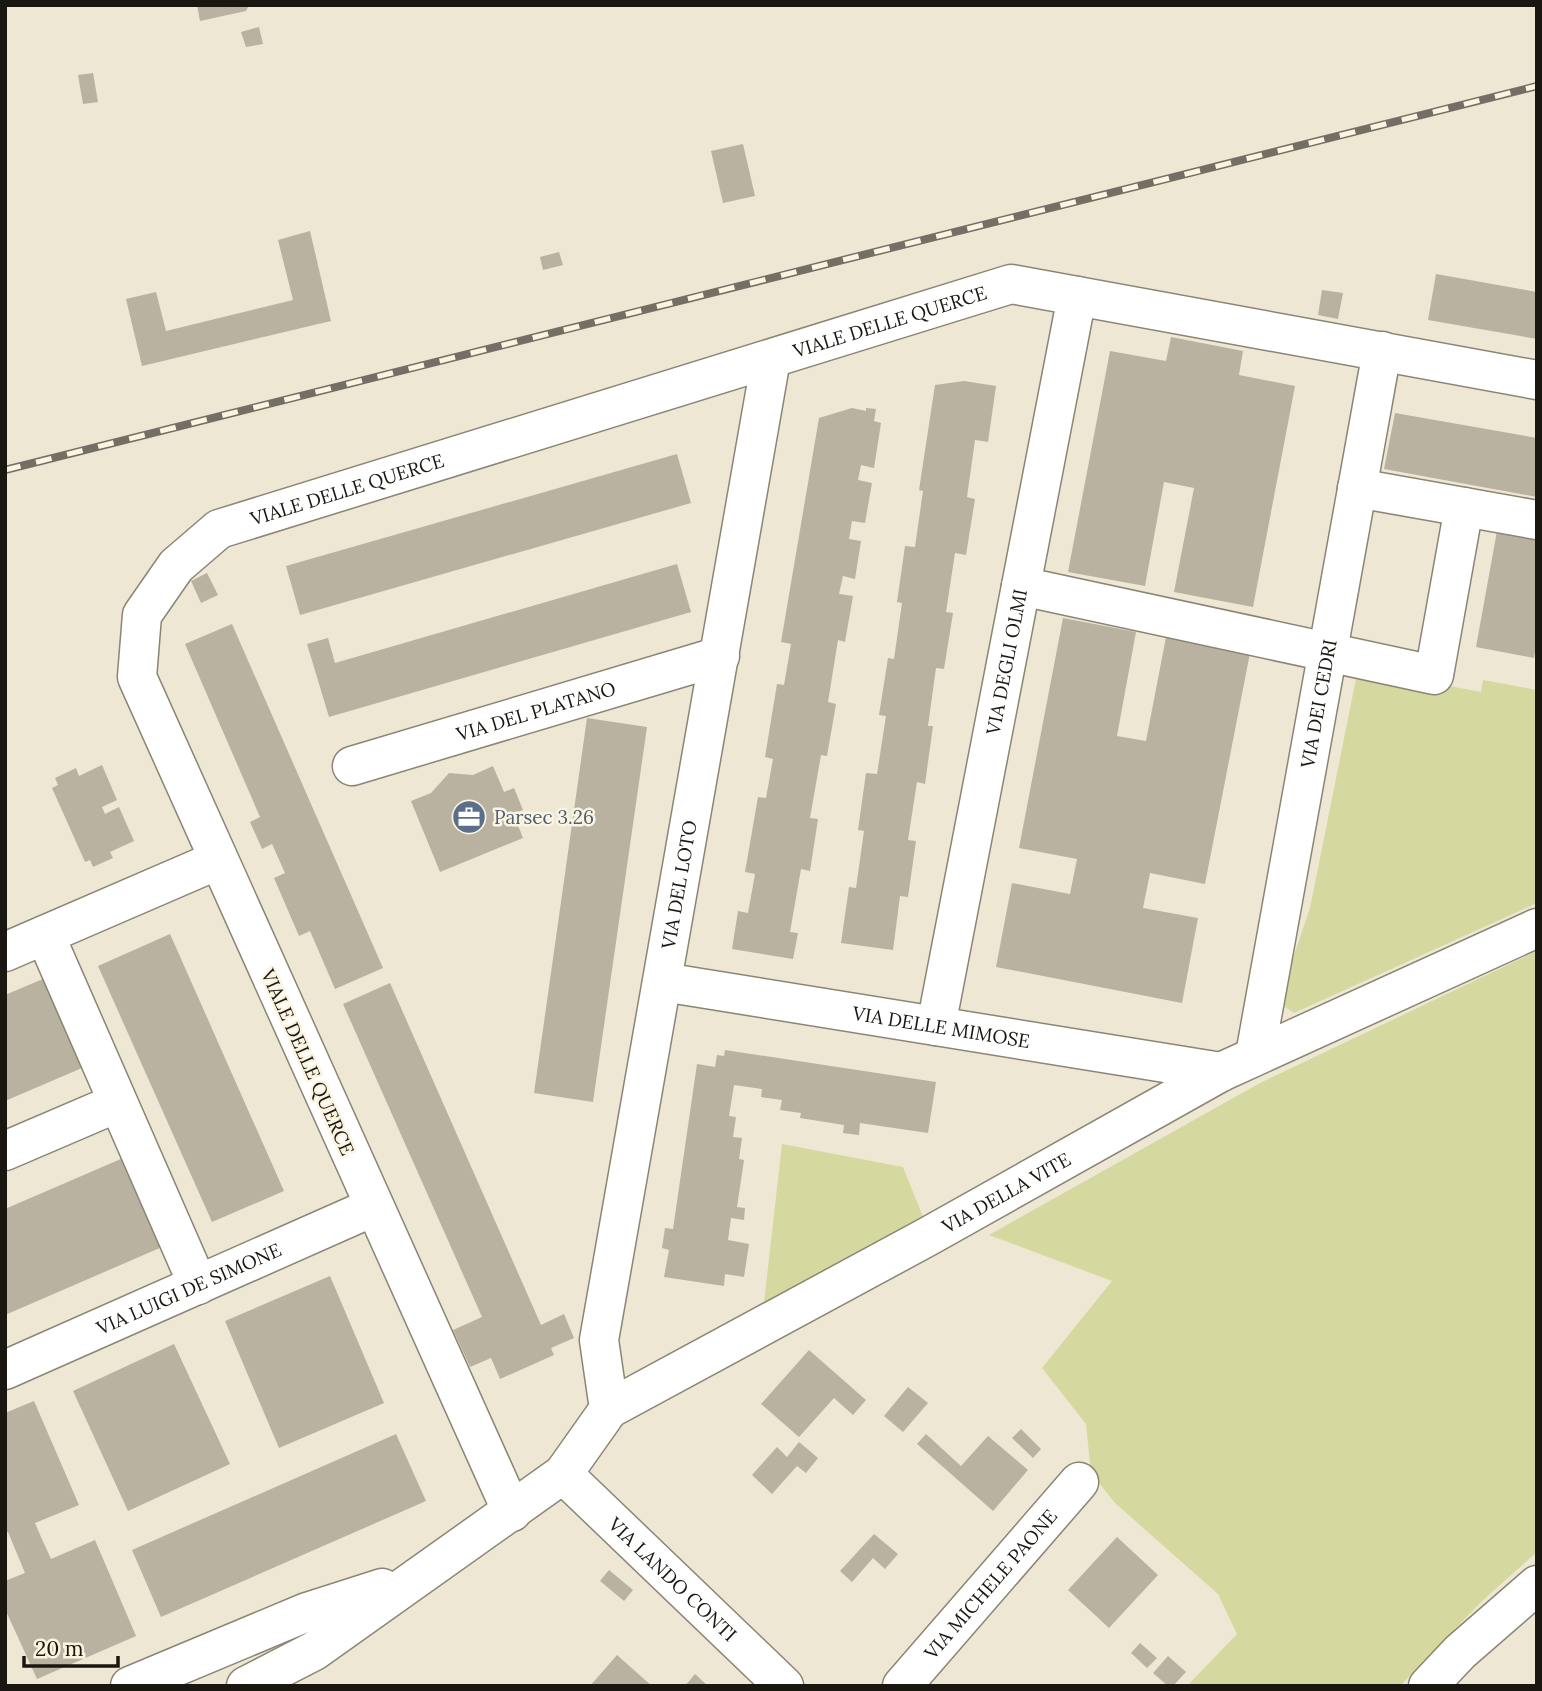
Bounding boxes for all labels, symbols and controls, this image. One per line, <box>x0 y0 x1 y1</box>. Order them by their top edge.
street label: VIALE DELLE QUERCE <box>789 280 989 363</box>
street label: VIALE DELLE QUERCE <box>246 448 447 531</box>
street label: VIA DEGLI OLMI <box>980 587 1032 738</box>
street label: VIA DEI CEDRI <box>1295 637 1342 771</box>
street label: VIA DEL PLATANO <box>453 676 618 746</box>
office icon: Parsec 3.26 <box>450 798 488 836</box>
place label: Parsec 3.26 <box>494 805 594 829</box>
street label: VIA DEL LOTO <box>656 818 702 952</box>
street label: VIALE DELLE QUERCE <box>256 964 360 1159</box>
street label: VIA DELLE MIMOSE <box>850 1001 1032 1053</box>
street label: VIA DELLA VITE <box>937 1147 1075 1239</box>
street label: VIA LUIGI DE SIMONE <box>92 1237 285 1340</box>
street label: VIA MICHELE PAONE <box>918 1504 1062 1665</box>
street label: VIA LANDO CONTI <box>603 1511 742 1646</box>
scale bar <box>24 1624 119 1668</box>
text: 20 m <box>35 1635 84 1662</box>

